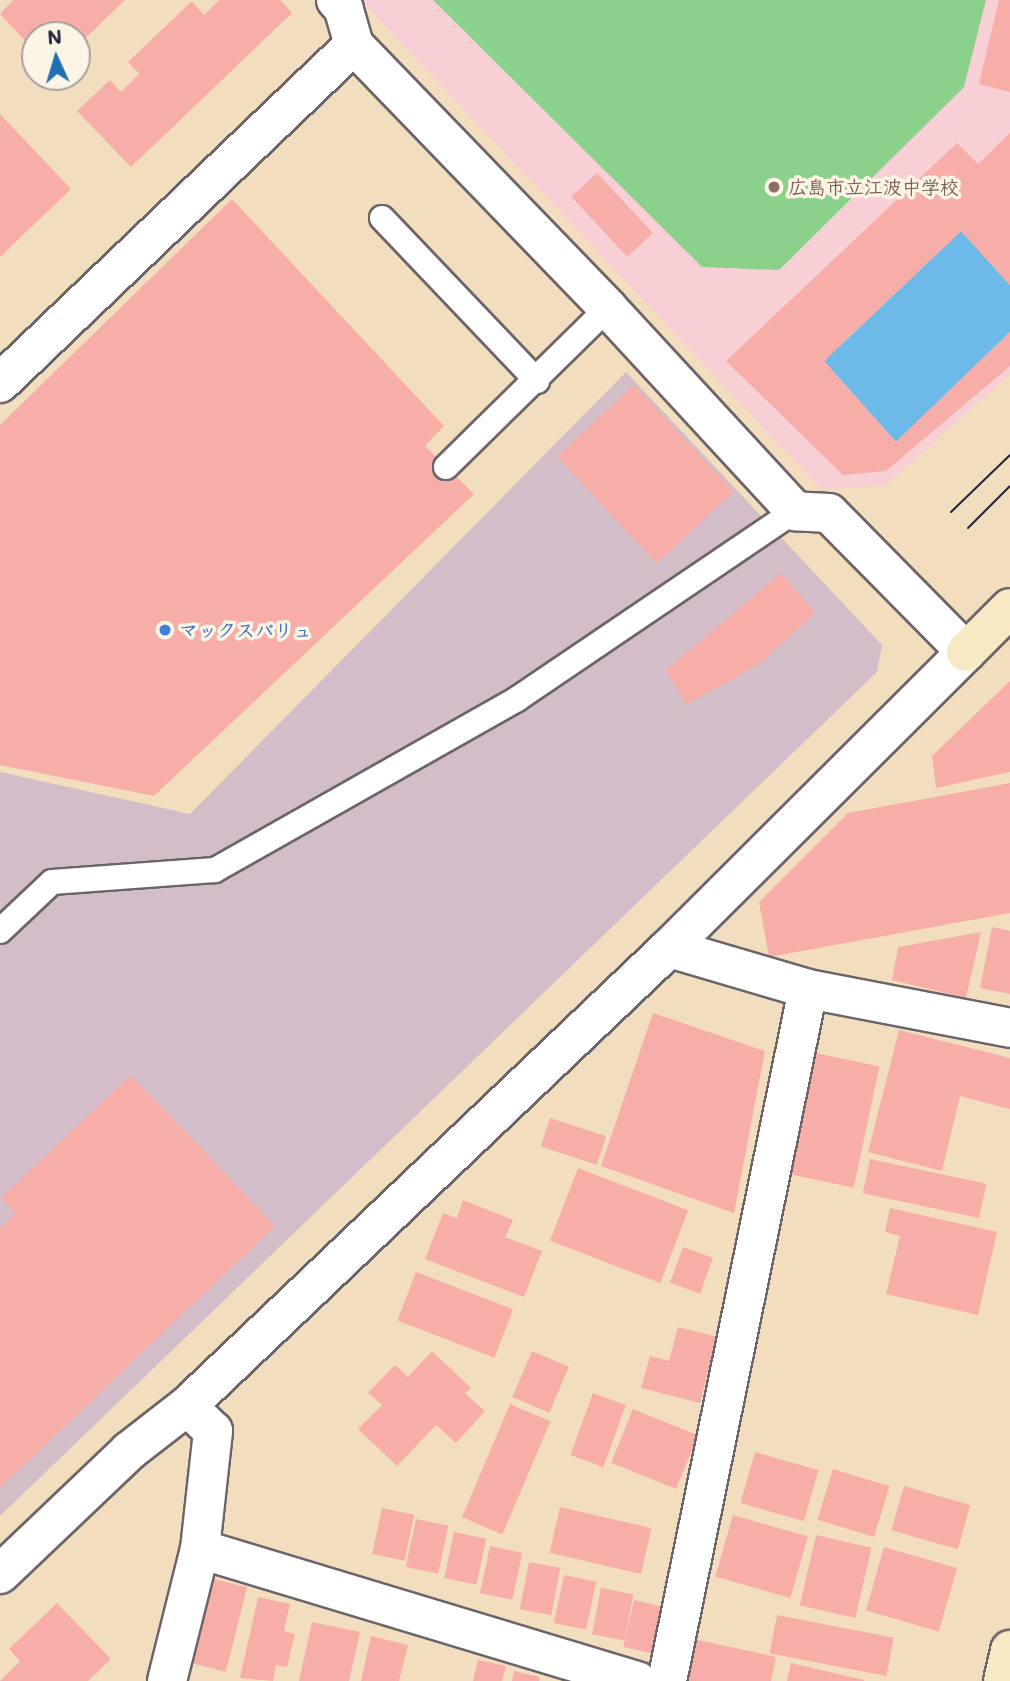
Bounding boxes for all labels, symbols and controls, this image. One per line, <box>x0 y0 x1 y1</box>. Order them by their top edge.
north arrow <box>21 21 91 91</box>
text: N <box>47 24 63 50</box>
place label: 広島市立江波中学校 <box>788 176 959 198</box>
marker: 広島市立江波中学校 <box>766 179 782 195</box>
place label: マックスバリュ <box>179 619 312 641</box>
marker: マックスバリュ <box>157 622 173 638</box>

